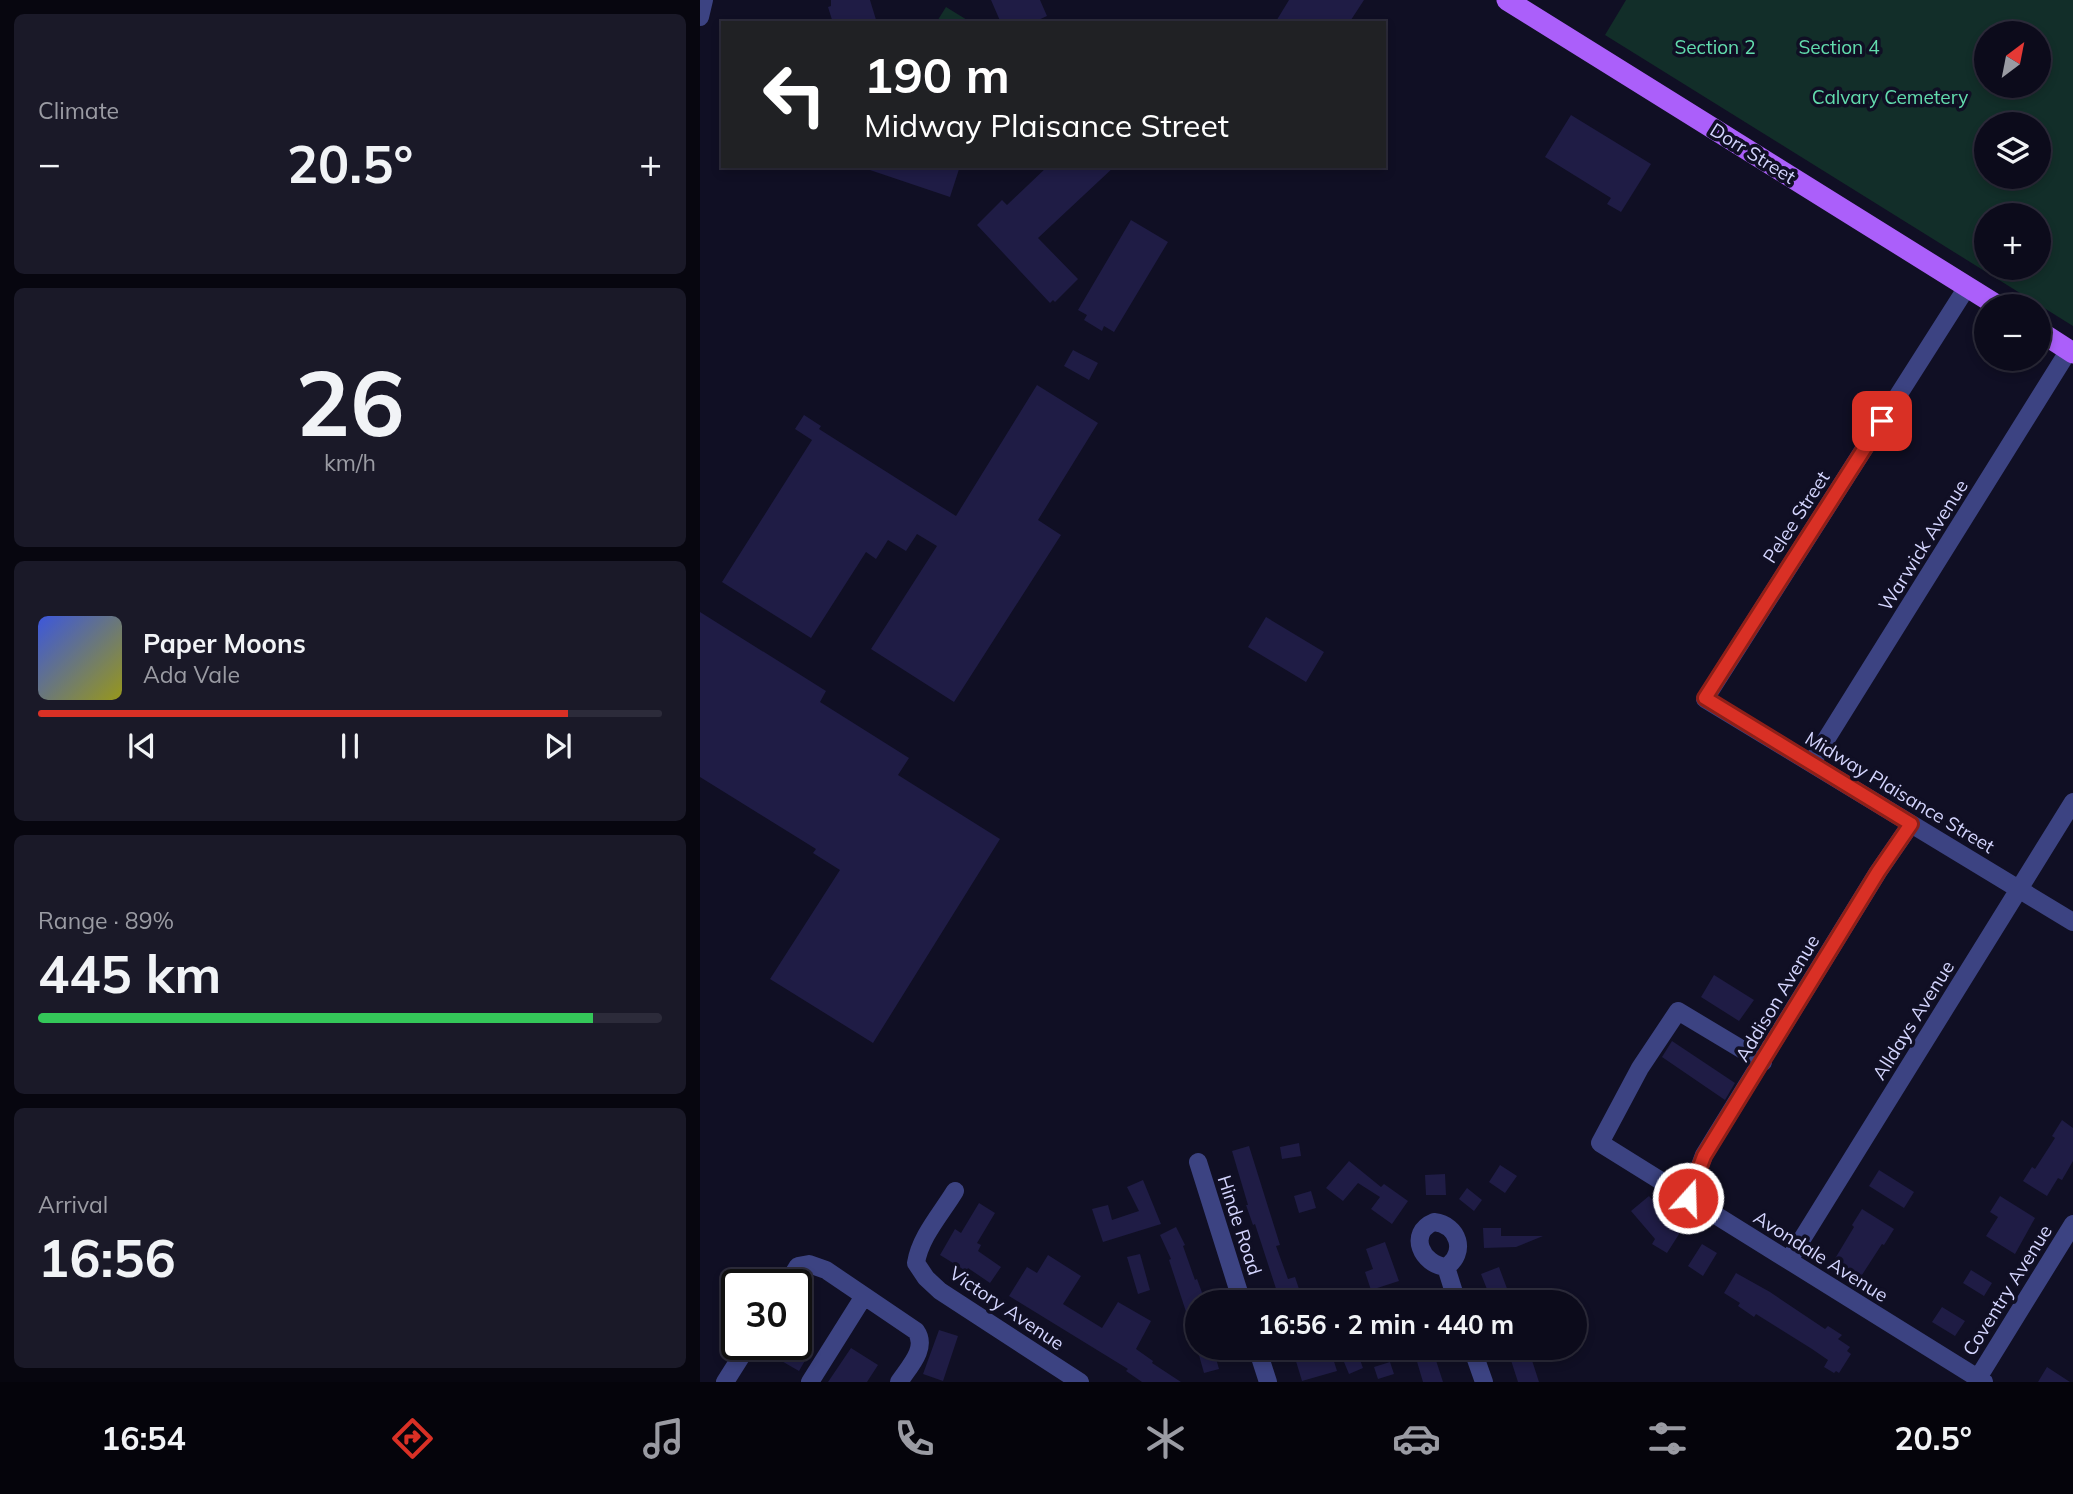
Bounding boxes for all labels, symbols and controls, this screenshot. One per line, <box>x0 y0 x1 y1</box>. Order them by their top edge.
north arrow <box>1974 21 2051 98</box>
map controls <box>1974 21 2051 371</box>
park label: Section 2 <box>1674 35 1756 59</box>
park label: Section 4 <box>1798 35 1880 59</box>
text: 190 m <box>864 44 1010 105</box>
icon: left <box>749 49 840 140</box>
park label: Calvary Cemetery <box>1812 85 1968 109</box>
text: Climate <box>38 96 119 125</box>
text: Midway Plaisance Street <box>864 105 1229 145</box>
button: layers <box>1974 112 2051 189</box>
street label: Dorr Street <box>1706 117 1801 189</box>
text: 20.5° <box>287 131 413 196</box>
text: − <box>38 139 61 187</box>
text: + <box>639 139 662 187</box>
button: + <box>1974 203 2051 280</box>
button: − <box>1974 294 2051 371</box>
text: 26 <box>295 345 405 459</box>
pin <box>1852 391 1912 451</box>
icon: arrive <box>1863 402 1901 440</box>
text: km/h <box>324 448 376 477</box>
street label: Pelee Street <box>1757 466 1835 568</box>
street label: Warwick Avenue <box>1873 475 1973 615</box>
text: Paper Moons <box>143 627 306 660</box>
text: Ada Vale <box>143 660 240 689</box>
street label: Midway Plaisance Street <box>1801 726 1999 858</box>
icon: previous <box>123 727 161 765</box>
icon: pause <box>331 727 369 765</box>
icon: next <box>539 727 577 765</box>
text: Range · 89% <box>38 906 174 935</box>
street label: Addison Avenue <box>1730 930 1824 1066</box>
text: 445 km <box>38 941 221 1006</box>
street label: Alldays Avenue <box>1867 956 1959 1084</box>
position arrow <box>1651 1161 1725 1235</box>
street label: Hinde Road <box>1213 1172 1267 1278</box>
text: Arrival <box>38 1190 108 1219</box>
street label: Avondale Avenue <box>1749 1205 1893 1307</box>
street label: Coventry Avenue <box>1957 1220 2057 1360</box>
text: 16:56 <box>38 1225 176 1290</box>
street label: Victory Avenue <box>945 1261 1069 1355</box>
speed limit sign: 30 <box>721 1269 812 1360</box>
text: 16:56 · 2 min · 440 m <box>1258 1308 1514 1341</box>
icon: directions <box>388 1414 437 1463</box>
icon: music <box>639 1414 688 1463</box>
icon: phone <box>890 1414 939 1463</box>
icon: climate <box>1141 1414 1190 1463</box>
icon: car <box>1392 1414 1441 1463</box>
icon: filters <box>1643 1414 1692 1463</box>
text: 16:54 <box>101 1418 186 1458</box>
text: 20.5° <box>1894 1418 1972 1458</box>

